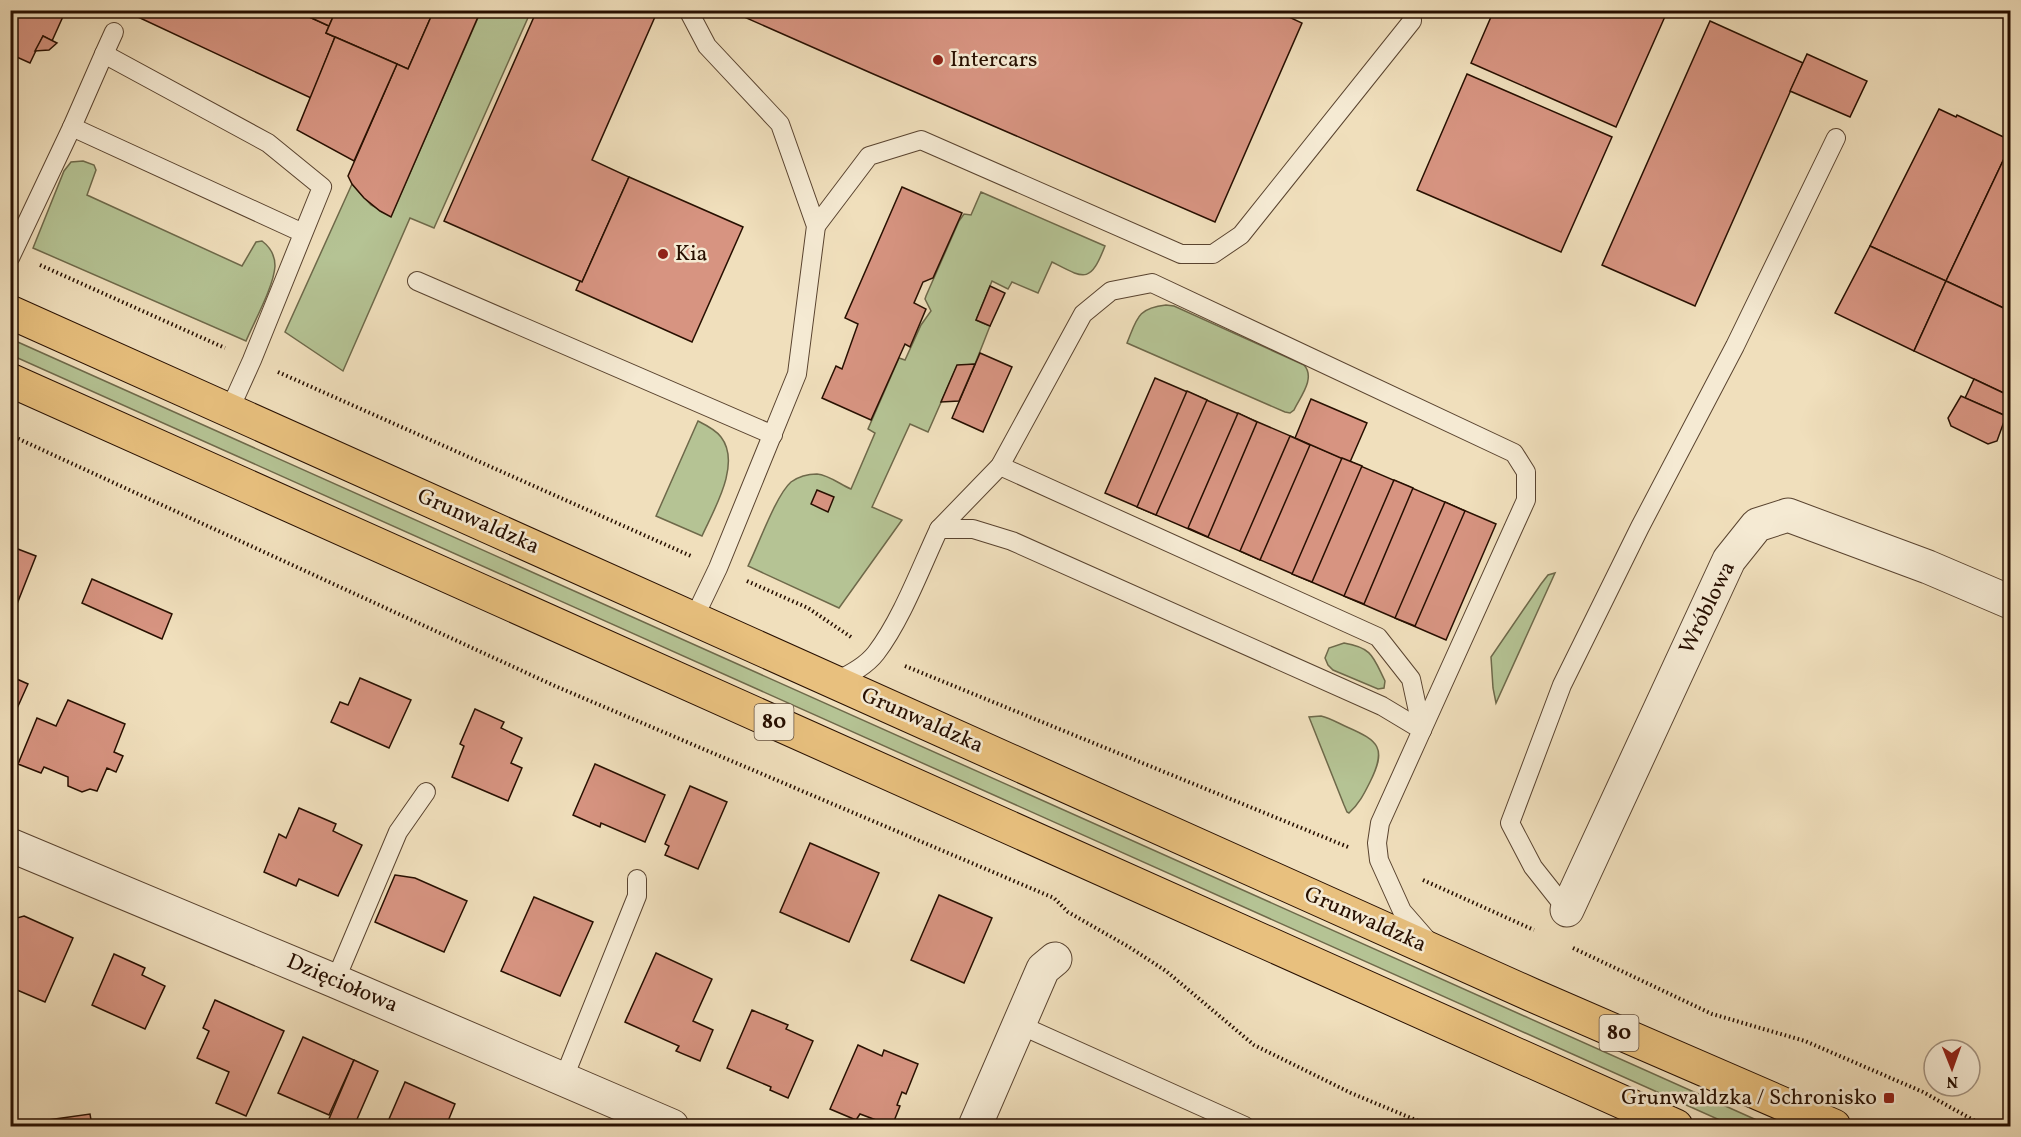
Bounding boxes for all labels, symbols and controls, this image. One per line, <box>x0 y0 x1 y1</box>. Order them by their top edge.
place label: Intercars <box>950 45 1038 76</box>
marker: Intercars <box>931 53 945 67</box>
place label: Kia <box>675 239 708 270</box>
marker: Kia <box>656 247 670 261</box>
street label: Grunwaldzka <box>412 481 544 563</box>
street label: Wróblowa <box>1672 556 1744 660</box>
street label: Grunwaldzka <box>856 680 988 762</box>
road number: 80 <box>754 704 794 740</box>
street label: Grunwaldzka <box>1299 879 1431 961</box>
street label: Dzięciołowa <box>282 947 402 1021</box>
road number: 80 <box>1600 1015 1638 1051</box>
north arrow <box>1922 1038 1982 1098</box>
text: N <box>1946 1070 1958 1092</box>
place label: Grunwaldzka / Schronisko <box>1621 1083 1877 1114</box>
marker: Grunwaldzka / Schronisko <box>1882 1091 1896 1105</box>

